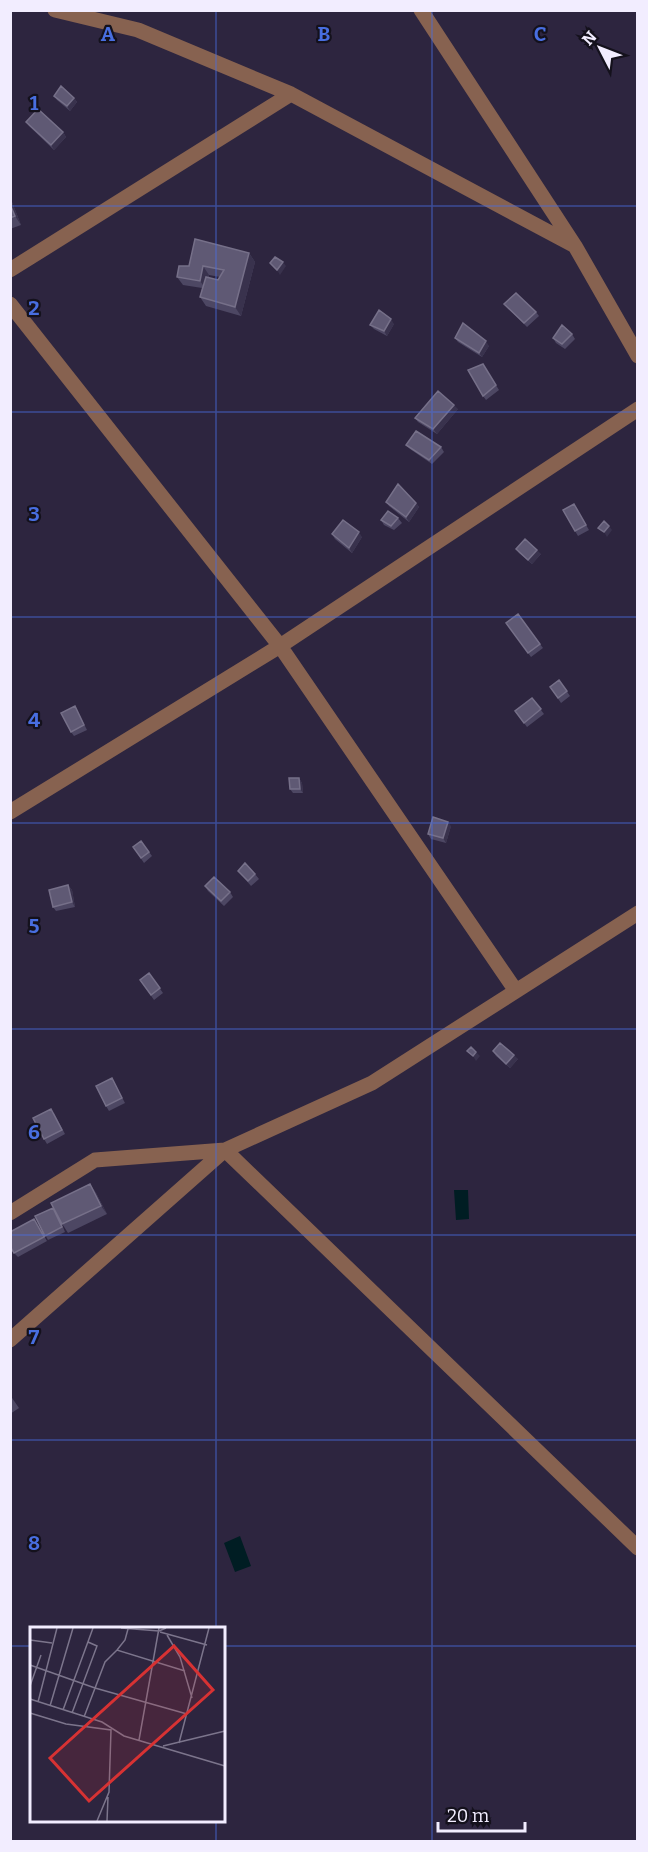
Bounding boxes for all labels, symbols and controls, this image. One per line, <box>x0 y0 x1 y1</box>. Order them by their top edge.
north arrow <box>570 18 630 78</box>
text: A <box>101 22 116 46</box>
text: B <box>318 22 331 46</box>
text: C <box>534 22 546 46</box>
text: N <box>578 27 600 49</box>
text: 1 <box>30 91 39 115</box>
text: 2 <box>28 296 40 320</box>
text: 3 <box>28 502 40 526</box>
text: 4 <box>28 708 40 732</box>
text: 5 <box>29 914 40 938</box>
text: 6 <box>28 1120 40 1144</box>
text: 7 <box>29 1325 40 1349</box>
text: 8 <box>28 1531 40 1555</box>
inset map <box>30 1627 225 1822</box>
scale bar <box>438 1795 525 1833</box>
text: 20 m <box>447 1805 489 1827</box>

